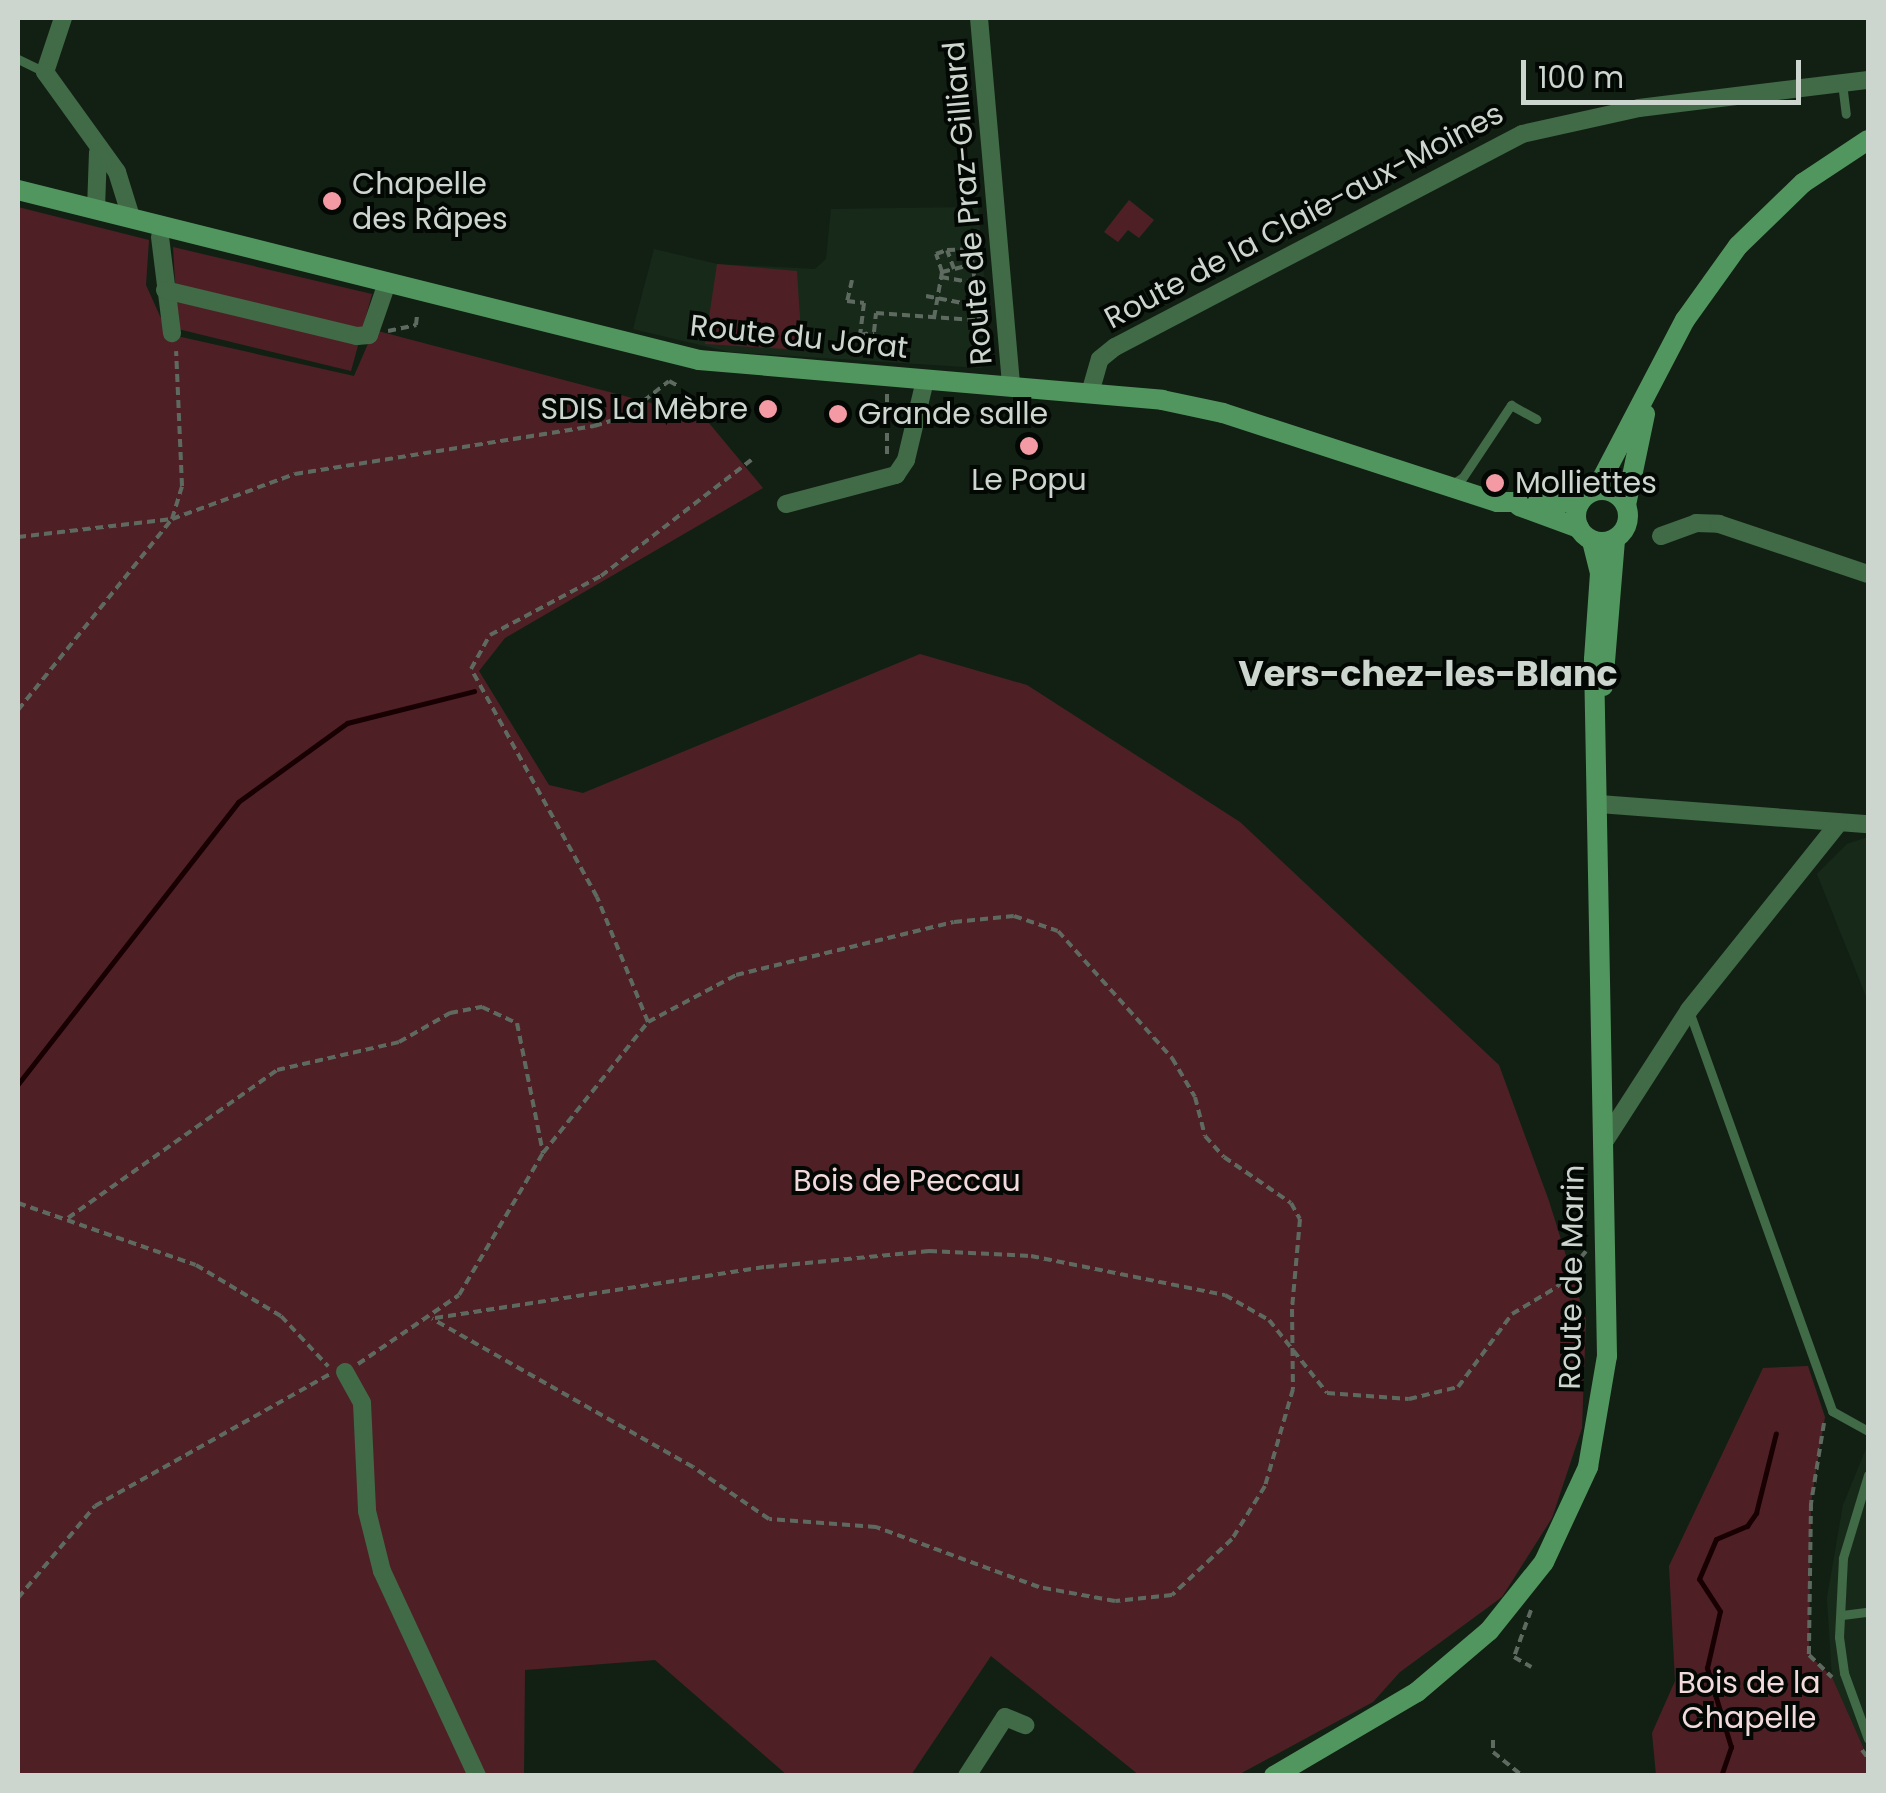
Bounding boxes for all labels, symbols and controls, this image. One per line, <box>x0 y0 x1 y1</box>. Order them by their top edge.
street label: Route de Praz-Gilliard <box>936 40 1000 366</box>
scale bar <box>1526 40 1806 102</box>
text: 100 m <box>1538 56 1624 99</box>
street label: Route de la Claie-aux-Moines <box>1099 95 1509 337</box>
place label: Chapelle des Râpes <box>352 166 508 236</box>
marker: Chapelle des Râpes <box>321 190 343 212</box>
street label: Route du Jorat <box>688 308 910 366</box>
place label: SDIS La Mèbre <box>540 391 748 427</box>
place label: Grande salle <box>858 396 1048 432</box>
marker: SDIS La Mèbre <box>757 398 779 420</box>
marker: Grande salle <box>827 403 849 425</box>
marker: Le Popu <box>1018 435 1040 457</box>
place label: Le Popu <box>971 462 1087 498</box>
place label: Molliettes <box>1515 465 1657 501</box>
marker: Molliettes <box>1484 472 1506 494</box>
district label: Vers-chez-les-Blanc <box>1238 653 1618 695</box>
park label: Bois de Peccau <box>793 1163 1021 1199</box>
street label: Route de Marin <box>1552 1164 1592 1390</box>
park label: Bois de la Chapelle <box>1677 1665 1821 1736</box>

